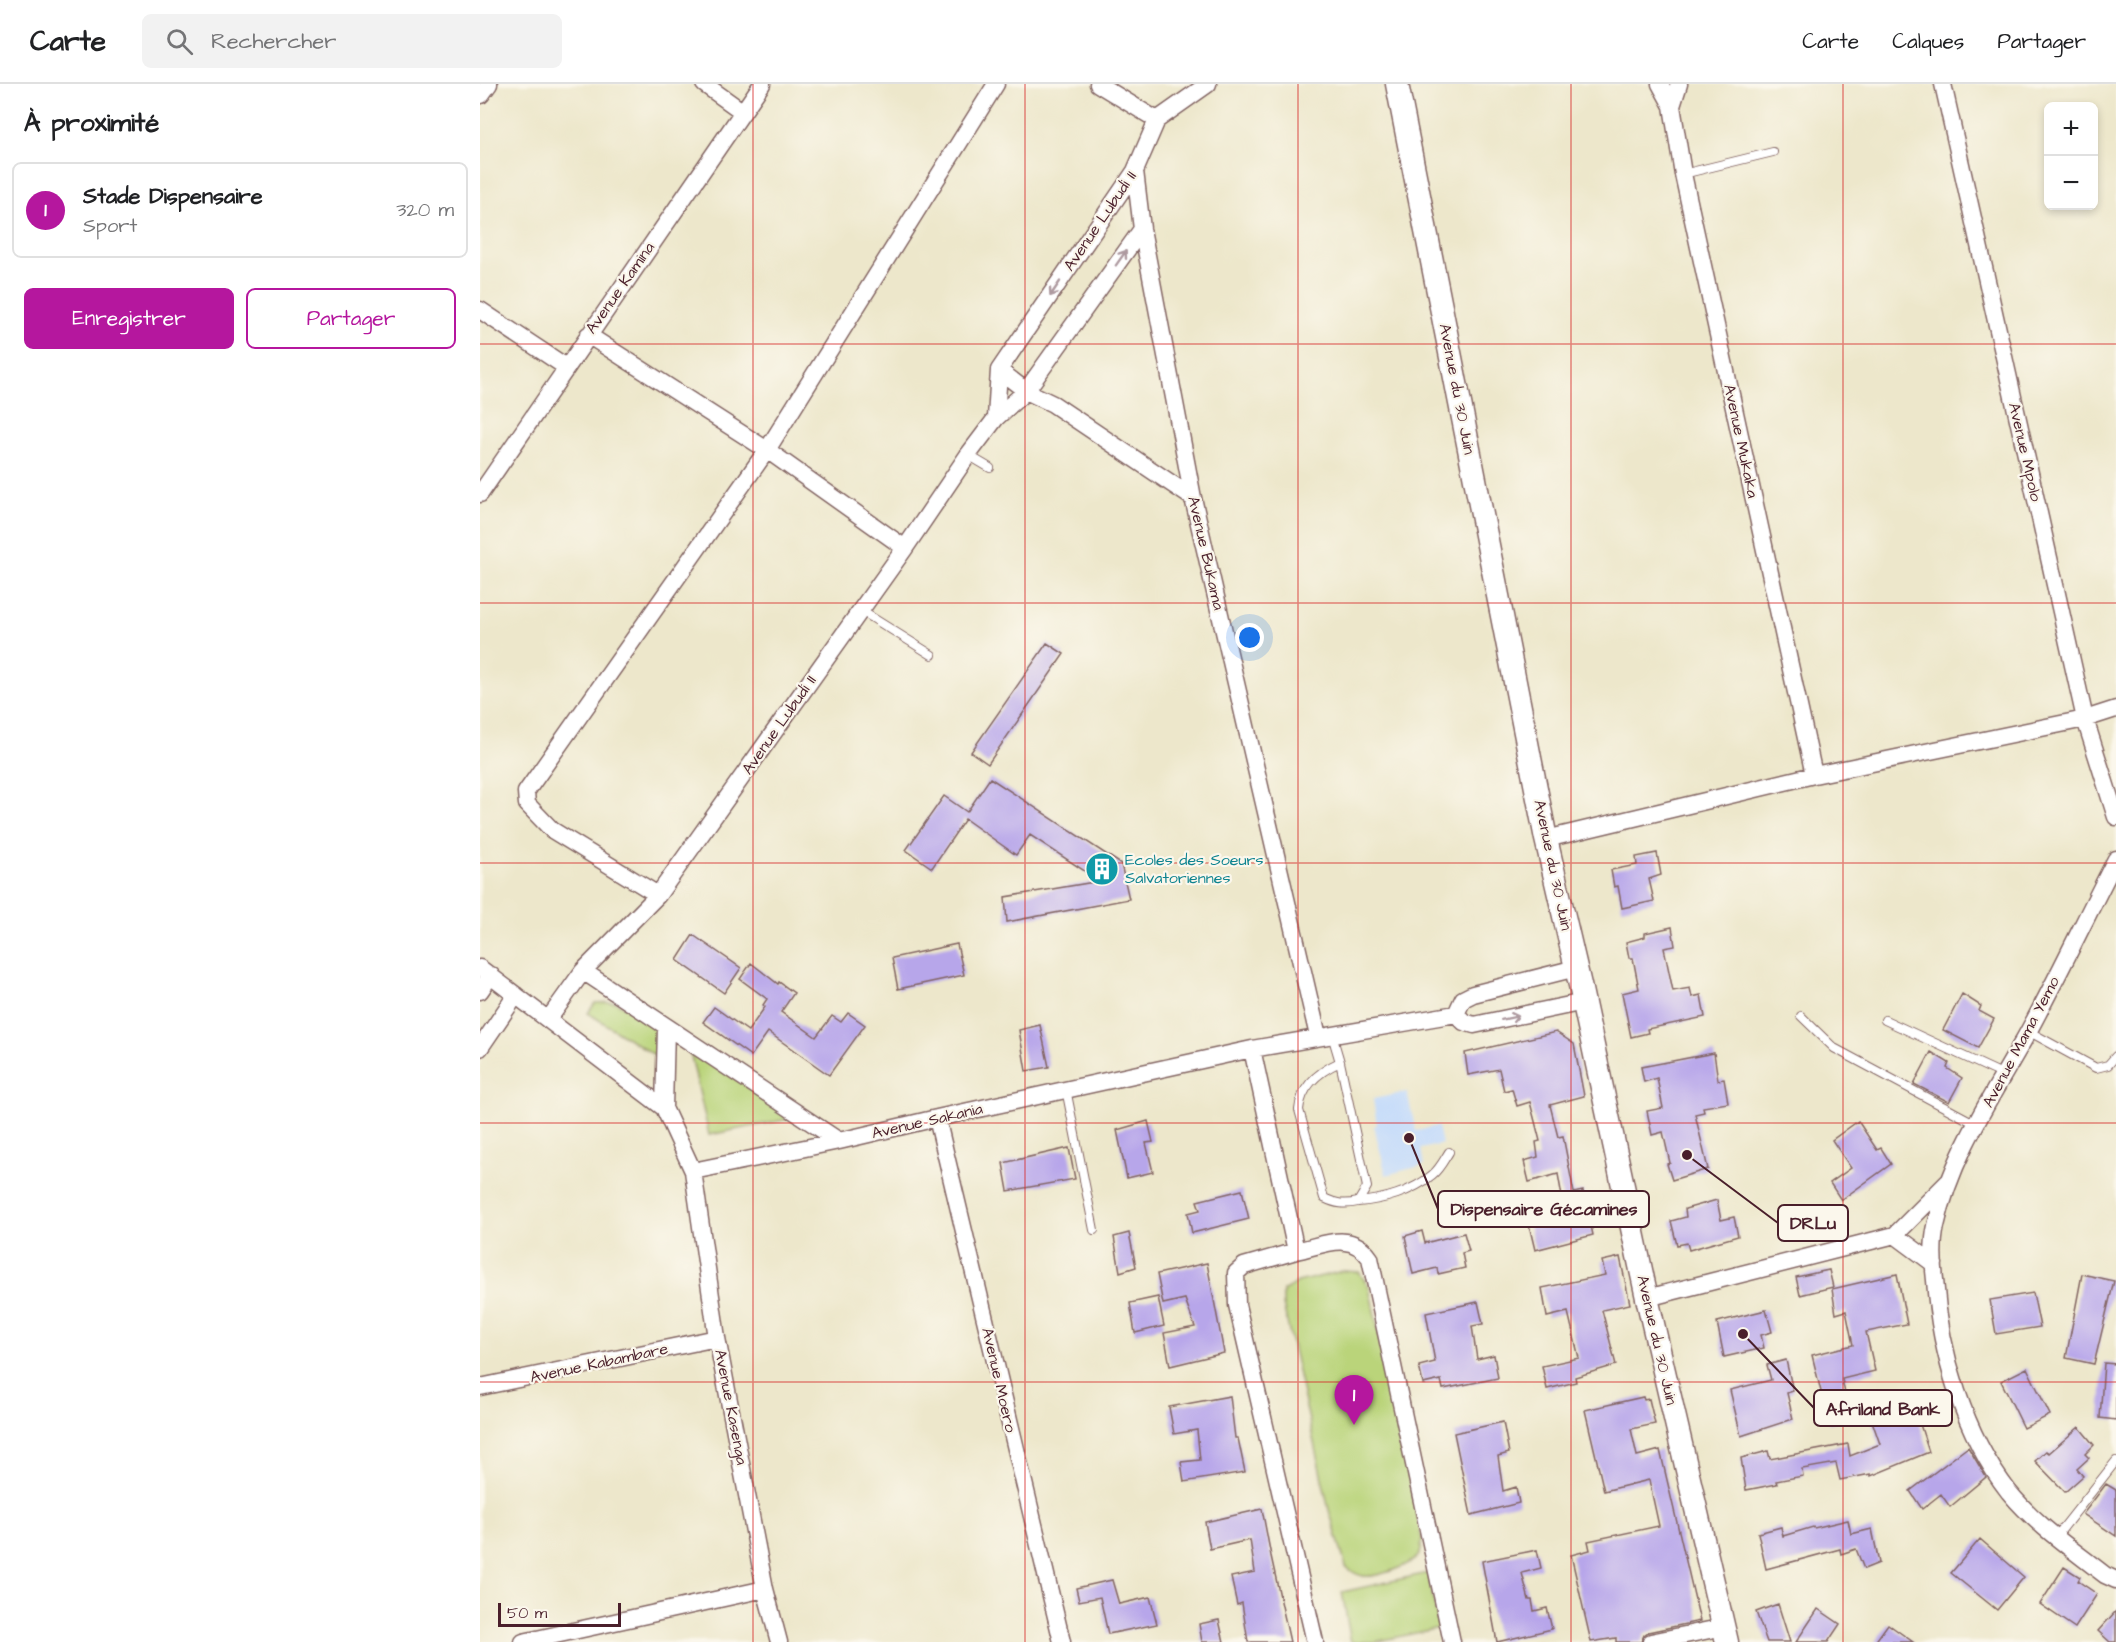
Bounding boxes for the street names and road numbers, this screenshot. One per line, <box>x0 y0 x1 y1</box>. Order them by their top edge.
street label: Avenue Lubudi II <box>1058 167 1142 275</box>
street label: Avenue Kamina <box>580 238 660 338</box>
street label: Avenue du 30 Juin <box>1434 322 1480 456</box>
street label: Avenue Mukaka <box>1718 382 1764 500</box>
street label: Avenue Mpolo <box>2003 400 2047 504</box>
street label: Avenue Bukama <box>1182 494 1230 612</box>
street label: Avenue Lubudi II <box>737 671 821 779</box>
street label: Avenue du 30 Juin <box>1528 798 1578 932</box>
street label: Avenue Mama Yemo <box>1977 973 2065 1111</box>
street label: Avenue Sakania <box>869 1098 985 1144</box>
street label: Avenue du 30 Juin <box>1631 1273 1683 1407</box>
street label: Avenue Moero <box>976 1325 1022 1435</box>
street label: Avenue Kabambare <box>528 1338 670 1388</box>
street label: Avenue Kasenga <box>708 1347 753 1467</box>

